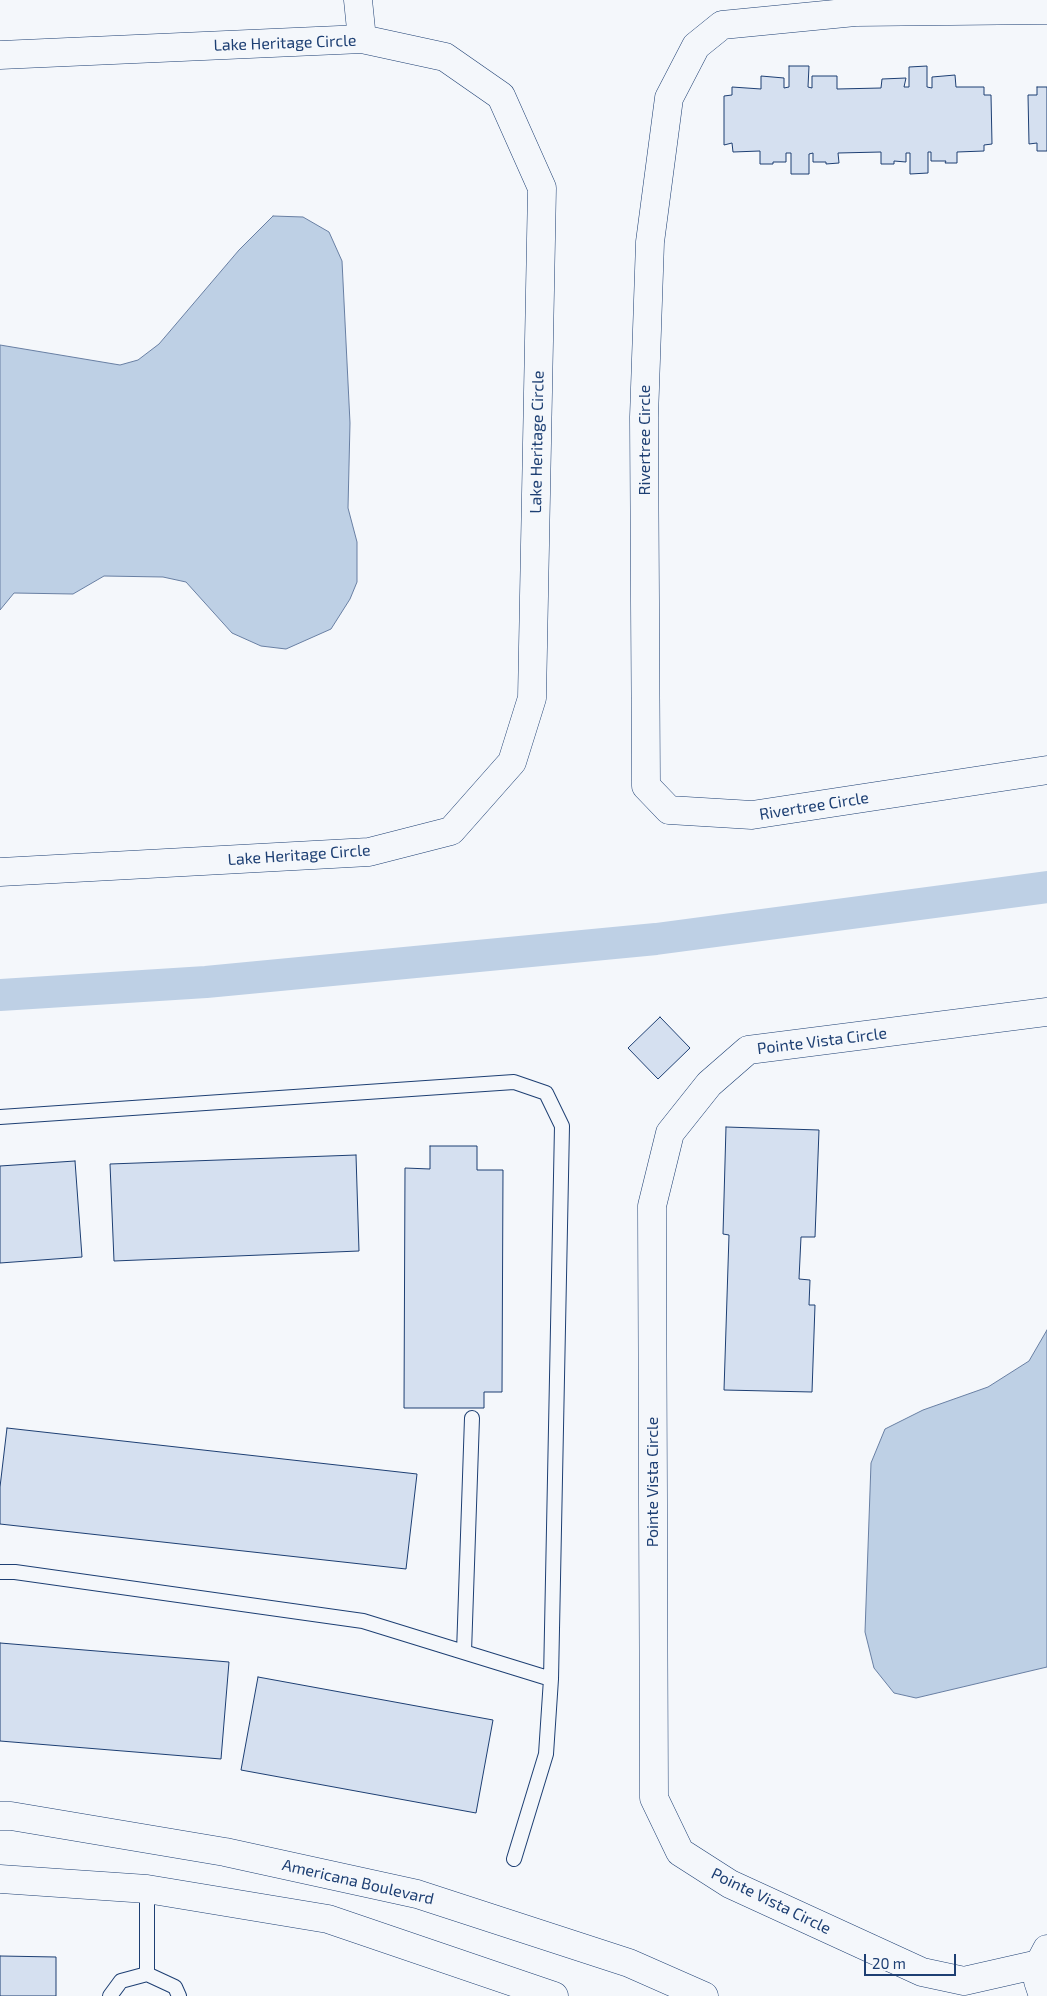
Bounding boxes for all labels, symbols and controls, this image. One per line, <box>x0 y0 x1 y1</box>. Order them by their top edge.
street label: Lake Heritage Circle <box>213 31 357 55</box>
street label: Lake Heritage Circle <box>526 370 548 514</box>
street label: Rivertree Circle <box>635 385 655 495</box>
street label: Rivertree Circle <box>758 788 870 824</box>
street label: Lake Heritage Circle <box>227 840 371 870</box>
street label: Pointe Vista Circle <box>756 1024 888 1058</box>
street label: Pointe Vista Circle <box>643 1417 663 1547</box>
street label: Americana Boulevard <box>280 1855 436 1909</box>
street label: Pointe Vista Circle <box>708 1864 834 1938</box>
scale bar <box>867 1944 960 1976</box>
text: 20 m <box>872 1954 906 1972</box>

